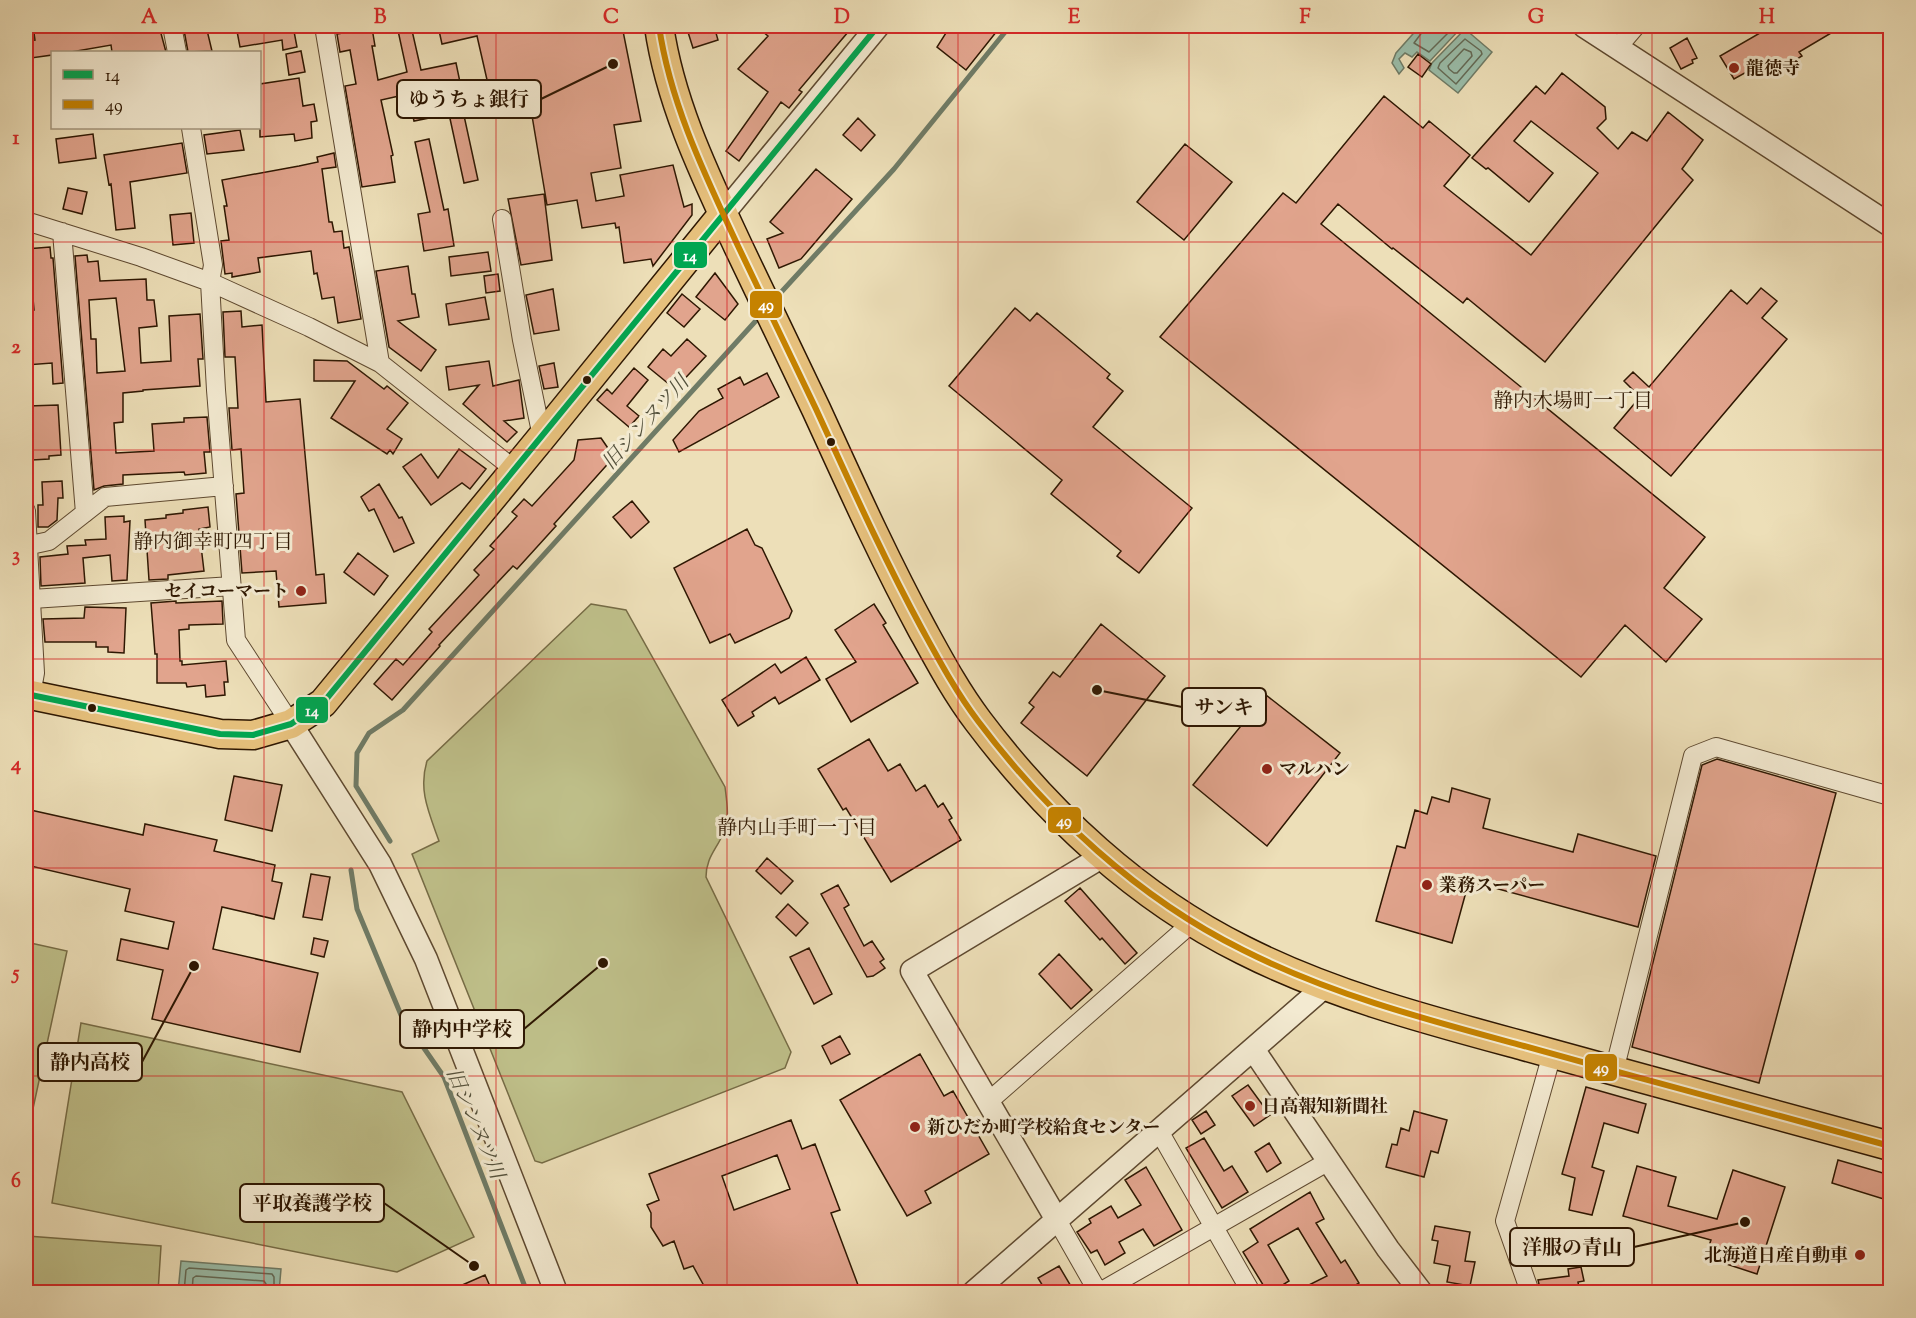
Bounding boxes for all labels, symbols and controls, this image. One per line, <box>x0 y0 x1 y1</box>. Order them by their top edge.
text: A <box>141 4 158 33</box>
text: B <box>374 4 387 33</box>
text: C <box>603 4 619 33</box>
text: D <box>834 4 850 33</box>
text: E <box>1068 4 1081 33</box>
text: F <box>1299 4 1311 33</box>
text: G <box>1528 4 1545 33</box>
text: H <box>1759 4 1775 33</box>
legend <box>51 51 261 129</box>
place label: 龍徳寺 <box>1746 57 1800 83</box>
marker: 龍徳寺 <box>1727 61 1741 75</box>
text: 14 <box>105 64 120 90</box>
callout: ゆうちょ銀行 <box>397 80 541 118</box>
text: ゆうちょ銀行 <box>409 87 529 116</box>
text: 49 <box>105 94 123 120</box>
text: 1 <box>13 125 20 154</box>
line badge: 14 <box>673 241 708 269</box>
text: 14 <box>683 246 697 269</box>
line badge: 49 <box>749 290 783 319</box>
text: 49 <box>757 295 774 318</box>
text: 2 <box>11 334 21 363</box>
water label: 旧シンヌツ川 <box>597 369 698 477</box>
unlabelled marker <box>581 374 593 386</box>
district label: 静内木場町一丁目 <box>1493 388 1653 417</box>
unlabelled marker <box>825 436 837 448</box>
district label: 静内御幸町四丁目 <box>133 529 293 558</box>
text: 3 <box>12 542 20 571</box>
place label: セイコーマート <box>164 580 289 606</box>
marker: セイコーマート <box>294 584 308 598</box>
callout: サンキ <box>1182 688 1266 726</box>
text: サンキ <box>1195 695 1254 724</box>
line badge: 14 <box>295 696 329 724</box>
text: 14 <box>305 701 319 724</box>
unlabelled marker <box>86 702 98 714</box>
text: 4 <box>10 751 21 780</box>
place label: マルハン <box>1279 758 1350 784</box>
marker: マルハン <box>1260 762 1274 776</box>
line badge: 49 <box>1047 806 1082 834</box>
text: 49 <box>1055 811 1072 834</box>
district label: 静内山手町一丁目 <box>717 815 877 844</box>
place label: 業務スーパー <box>1439 874 1545 900</box>
marker: 業務スーパー <box>1420 878 1434 892</box>
text: 5 <box>11 960 20 989</box>
callout: 静内中学校 <box>400 1010 524 1048</box>
text: 静内中学校 <box>412 1017 512 1046</box>
callout: 静内高校 <box>38 1043 142 1081</box>
text: 静内高校 <box>50 1050 130 1079</box>
line badge: 49 <box>1584 1053 1618 1082</box>
text: 49 <box>1592 1058 1609 1081</box>
water label: 旧シンヌツ川 <box>437 1064 511 1186</box>
place label: 日高報知新聞社 <box>1262 1095 1388 1121</box>
marker: 日高報知新聞社 <box>1243 1099 1257 1113</box>
place label: 新ひだか町学校給食センター <box>927 1116 1160 1142</box>
marker: 新ひだか町学校給食センター <box>908 1120 922 1134</box>
text: 6 <box>11 1168 21 1197</box>
callout: 平取養護学校 <box>240 1184 384 1222</box>
text: 平取養護学校 <box>252 1191 372 1220</box>
callout: 洋服の青山 <box>1510 1228 1634 1266</box>
text: 洋服の青山 <box>1522 1235 1622 1264</box>
place label: 北海道日産自動車 <box>1704 1244 1848 1270</box>
marker: 北海道日産自動車 <box>1853 1248 1867 1262</box>

